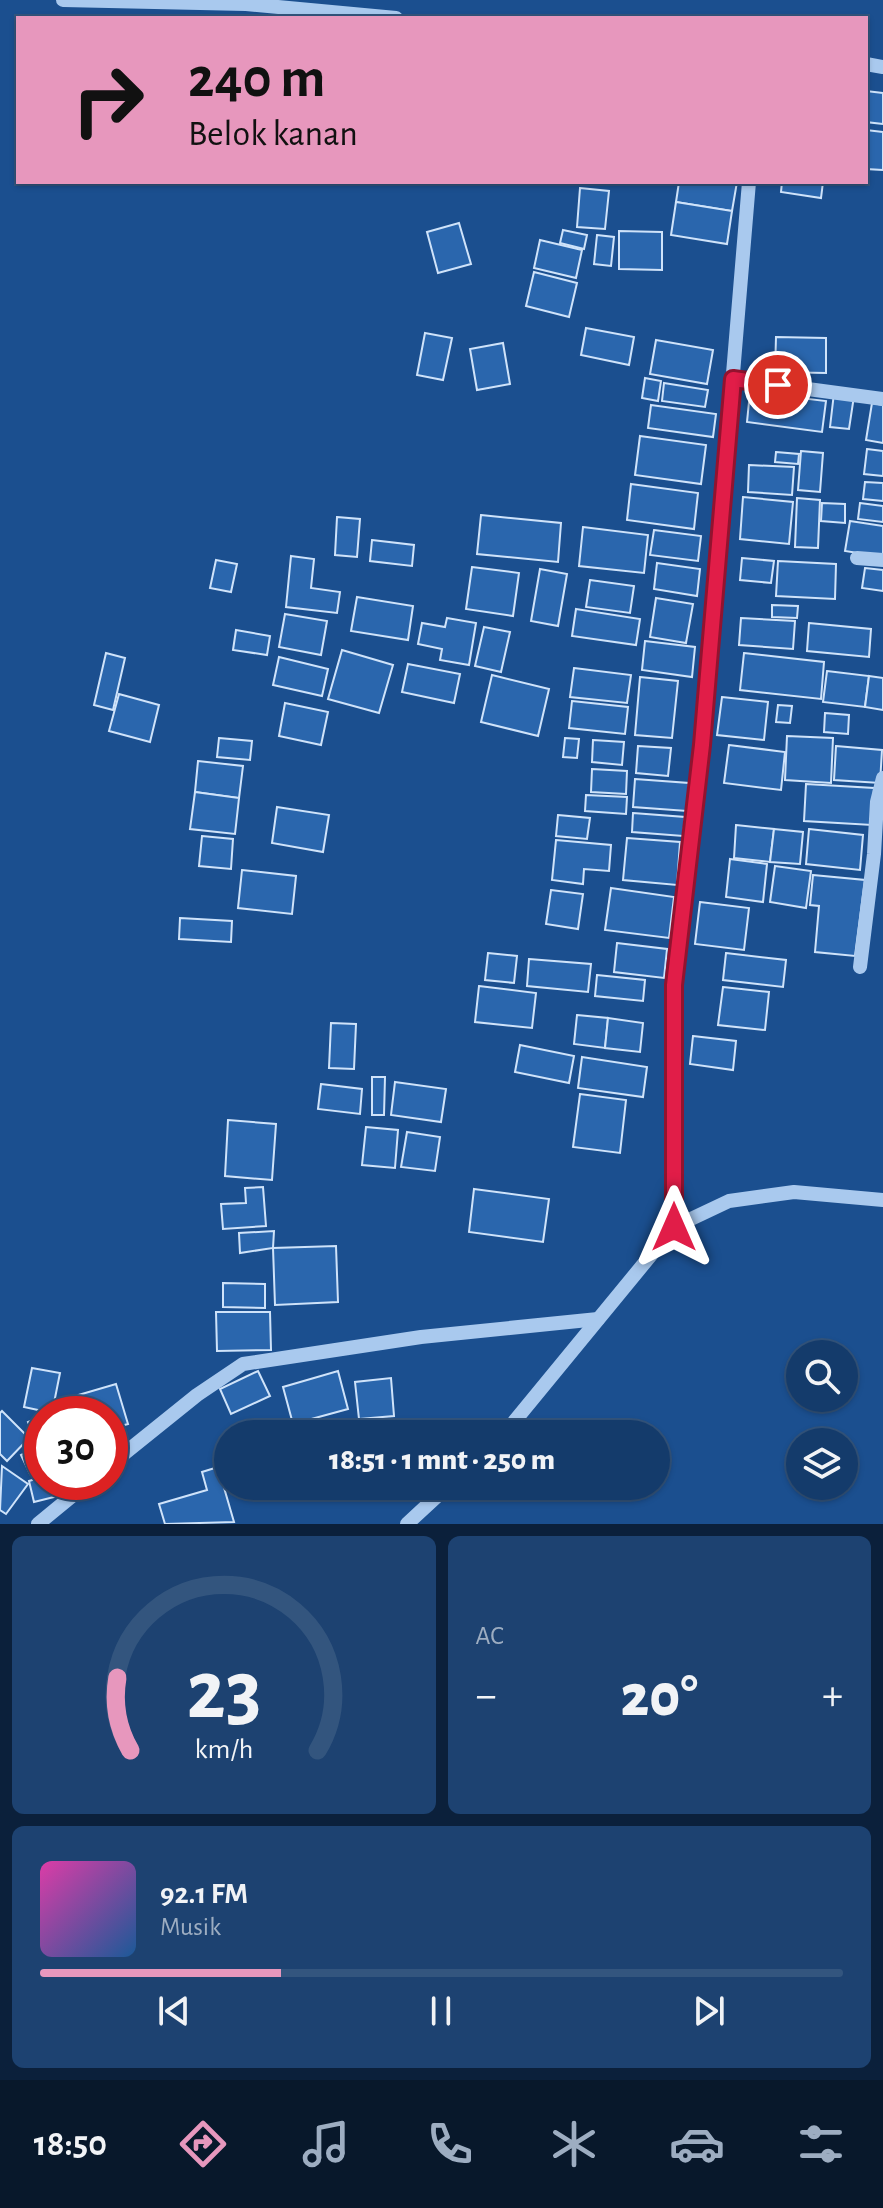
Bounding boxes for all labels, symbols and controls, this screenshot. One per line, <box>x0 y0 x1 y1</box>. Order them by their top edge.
icon: right <box>56 48 160 152</box>
text: 240 m <box>188 51 325 107</box>
text: Belok kanan <box>188 116 358 152</box>
pin <box>744 351 812 419</box>
icon: arrive <box>756 363 800 407</box>
position arrow <box>632 1185 716 1269</box>
map controls <box>786 1340 858 1500</box>
button: search <box>786 1340 858 1412</box>
speed limit sign: 30 <box>24 1396 128 1500</box>
button: layers <box>786 1428 858 1500</box>
text: 18:51 · 1 mnt · 250 m <box>329 1445 555 1475</box>
text: AC <box>476 1623 504 1649</box>
text: 23 <box>186 1650 261 1734</box>
text: 20° <box>621 1667 698 1727</box>
text: − <box>476 1674 497 1718</box>
text: + <box>822 1674 843 1718</box>
text: km/h <box>194 1735 253 1764</box>
text: 92.1 FM <box>160 1879 248 1909</box>
text: Musik <box>160 1914 221 1940</box>
icon: previous <box>152 1989 196 2033</box>
icon: pause <box>419 1989 463 2033</box>
icon: next <box>687 1989 731 2033</box>
icon: directions <box>175 2116 231 2172</box>
icon: music <box>298 2116 354 2172</box>
icon: phone <box>422 2116 478 2172</box>
icon: climate <box>546 2116 602 2172</box>
icon: car <box>669 2116 725 2172</box>
icon: filters <box>793 2116 849 2172</box>
text: 18:50 <box>34 2126 107 2162</box>

